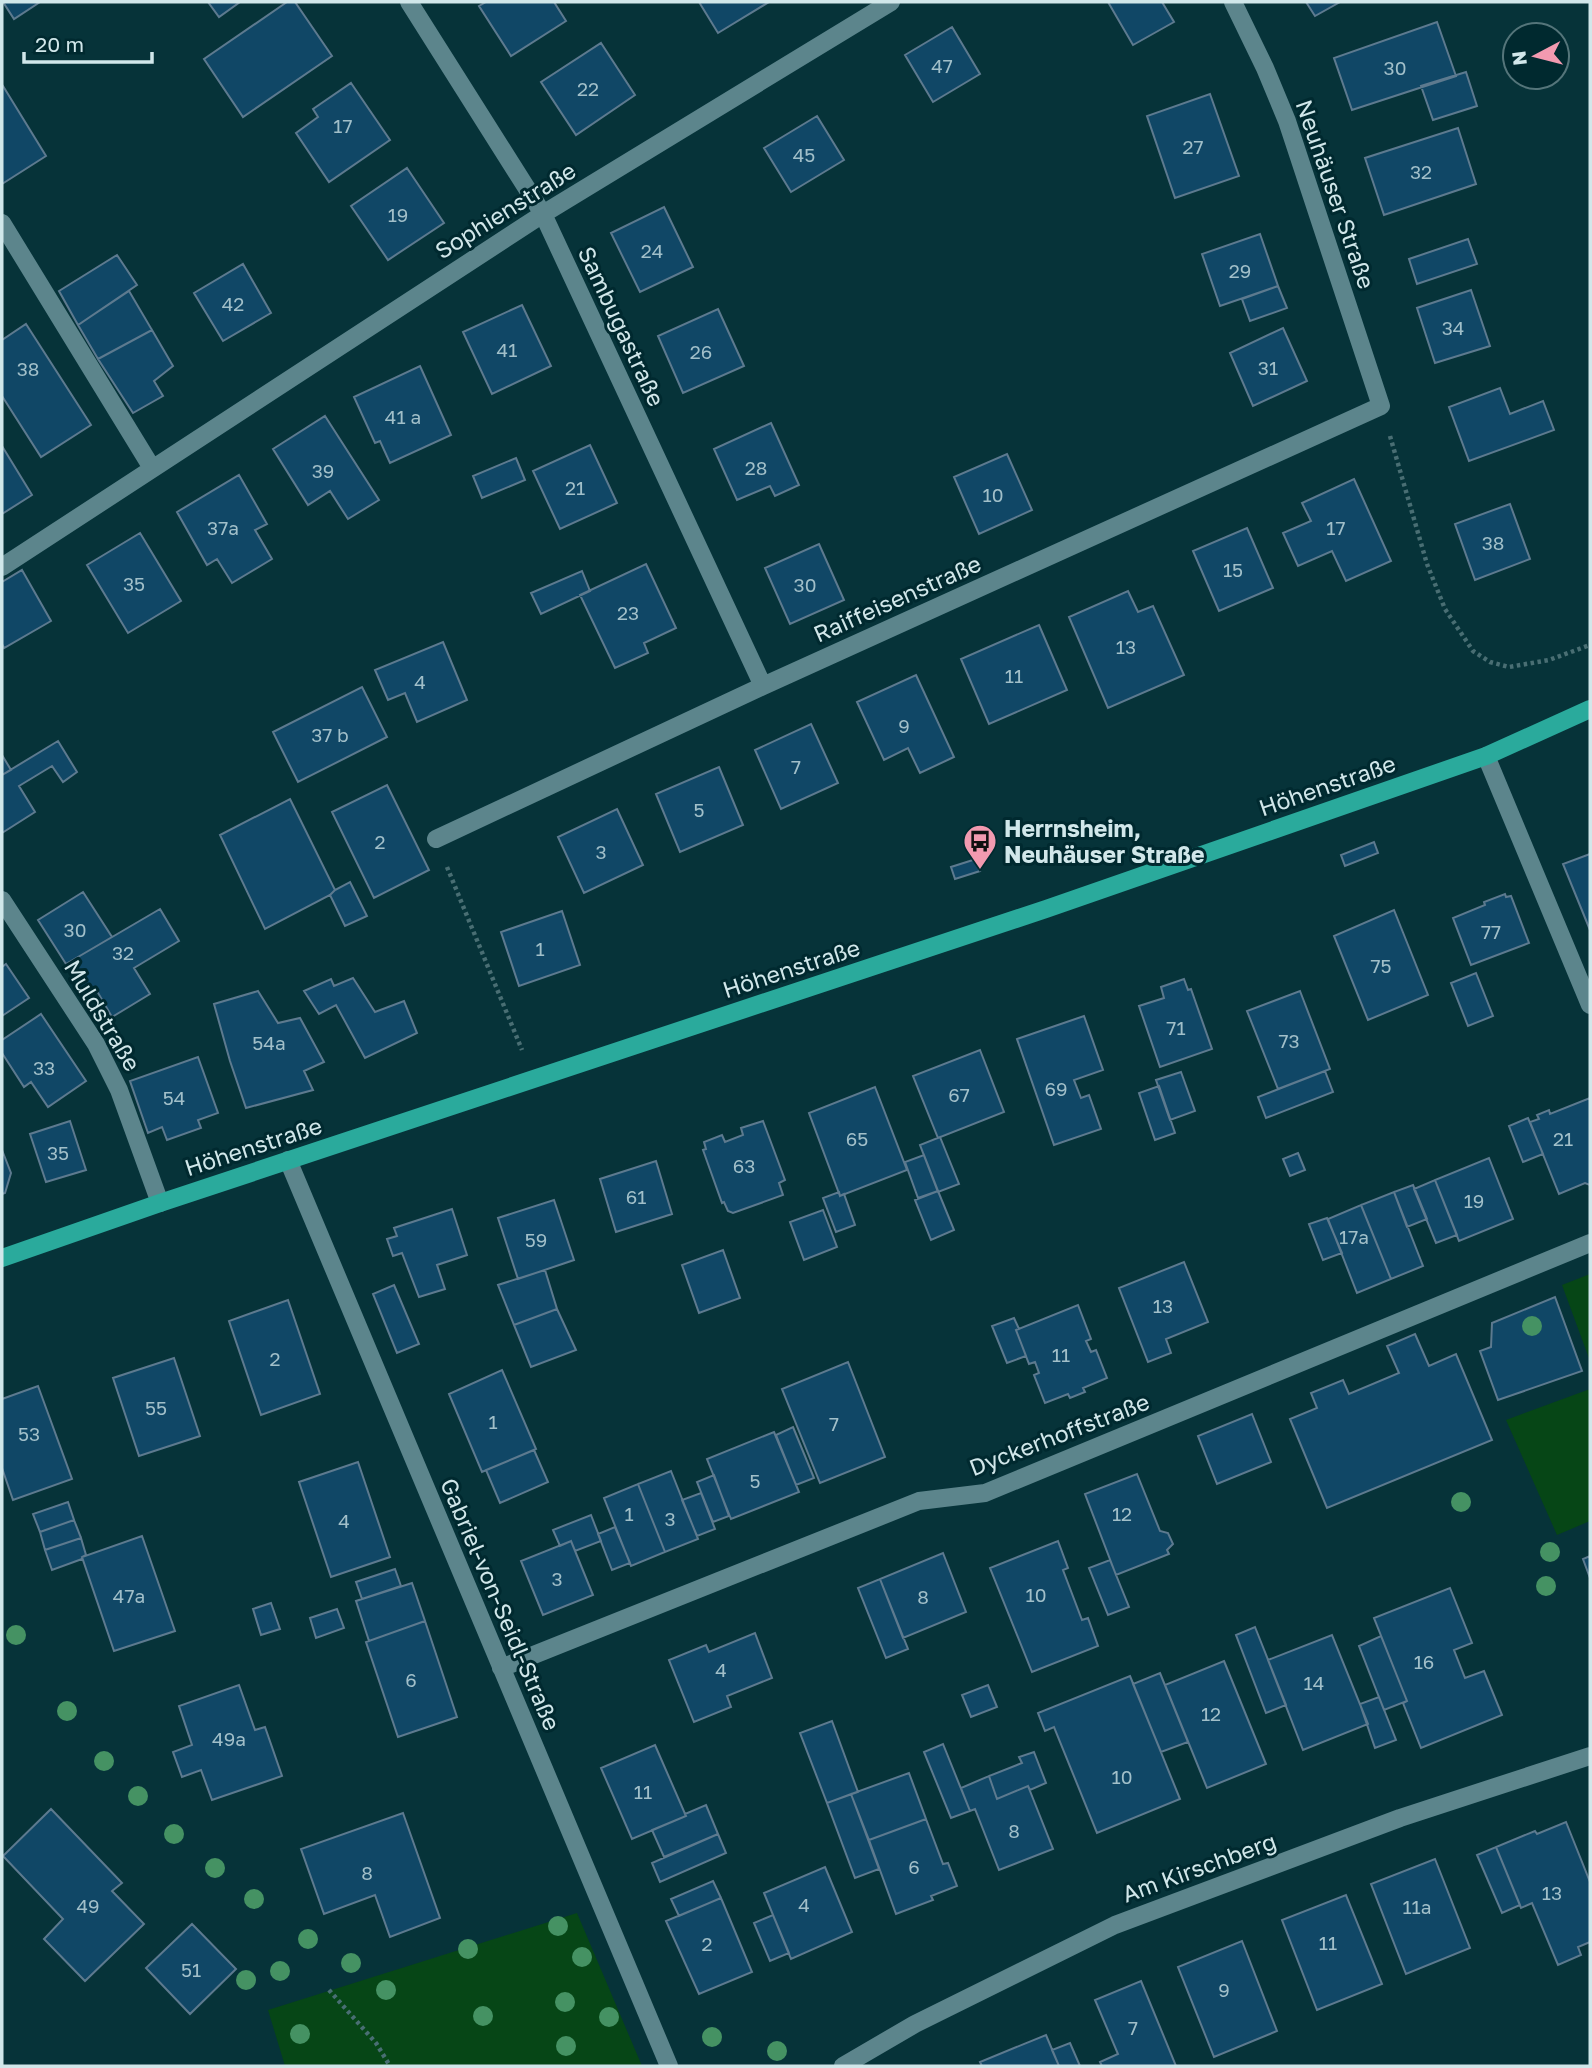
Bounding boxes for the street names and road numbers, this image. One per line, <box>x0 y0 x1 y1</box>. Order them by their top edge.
street label: Neuhäuser Straße <box>1291 96 1381 292</box>
street label: Sophienstraße <box>430 156 580 264</box>
street label: Sambugastraße <box>573 242 671 410</box>
street label: Raiffeisenstraße <box>809 549 985 647</box>
street label: Höhenstraße <box>1255 749 1399 821</box>
street label: Höhenstraße <box>719 933 863 1003</box>
street label: Muldstraße <box>59 954 147 1076</box>
street label: Höhenstraße <box>181 1111 325 1181</box>
street label: Dyckerhoffstraße <box>965 1387 1153 1481</box>
street label: Gabriel-von-Seidl-Straße <box>435 1474 567 1734</box>
street label: Am Kirschberg <box>1118 1826 1280 1908</box>

